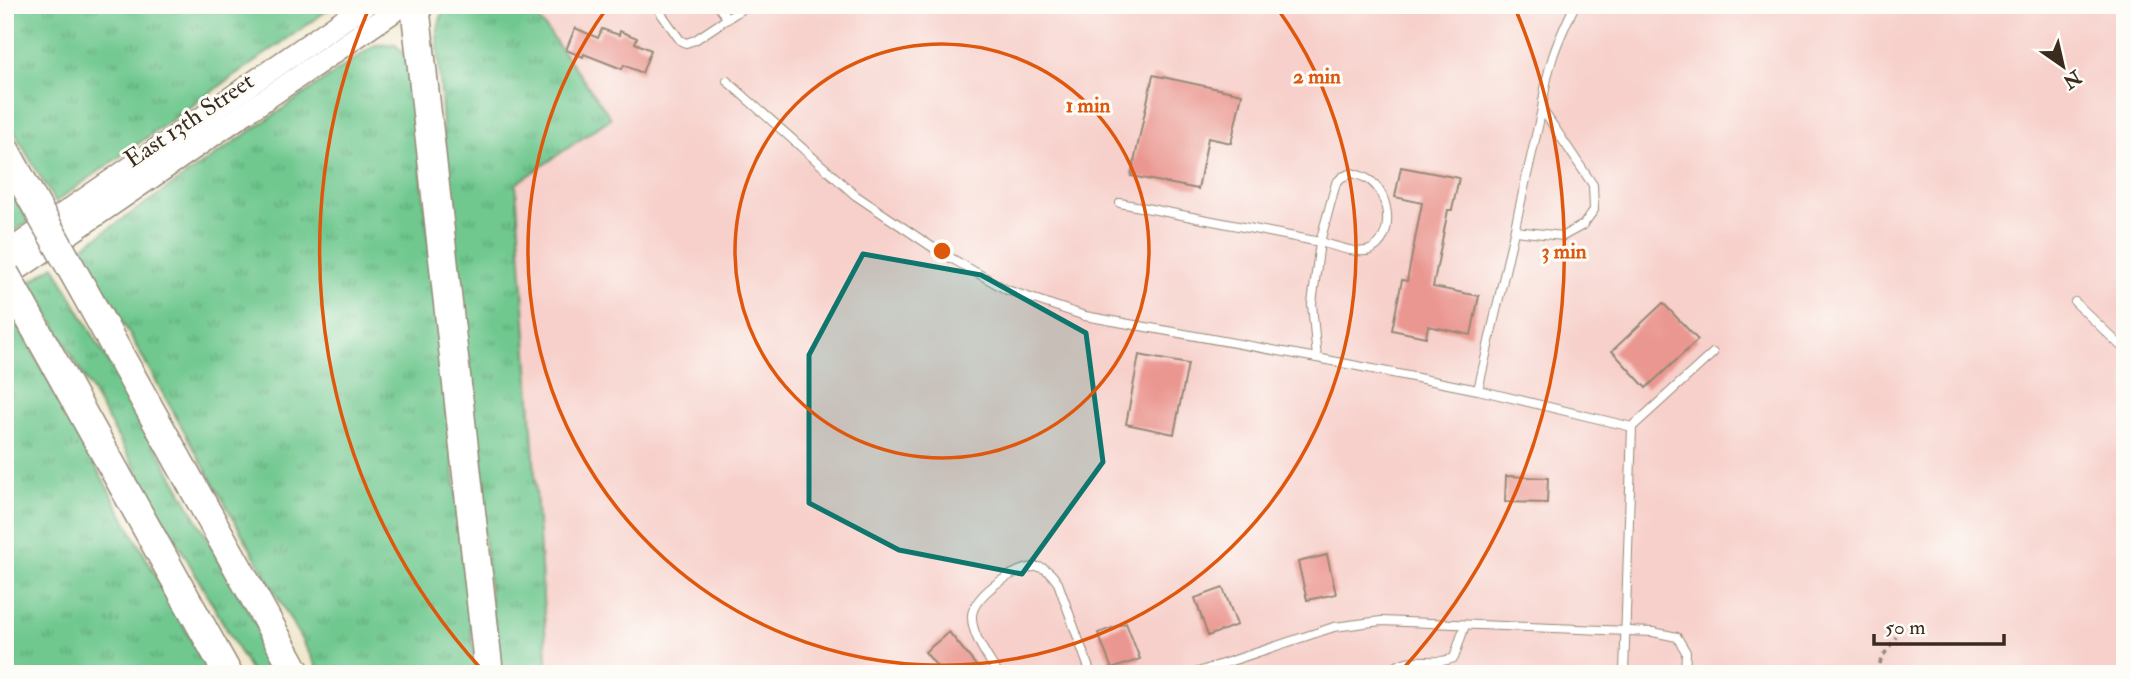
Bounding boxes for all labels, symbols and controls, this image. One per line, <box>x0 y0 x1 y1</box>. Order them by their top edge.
north arrow <box>2028 32 2098 102</box>
text: 2 min <box>1293 63 1341 90</box>
text: N <box>2057 64 2087 95</box>
street label: East 13th Street <box>119 66 260 175</box>
text: 1 min <box>1066 92 1110 119</box>
text: 3 min <box>1541 238 1587 265</box>
centre of rings <box>930 239 954 263</box>
scale bar <box>1874 602 2004 646</box>
text: 50 m <box>1885 614 1926 641</box>

